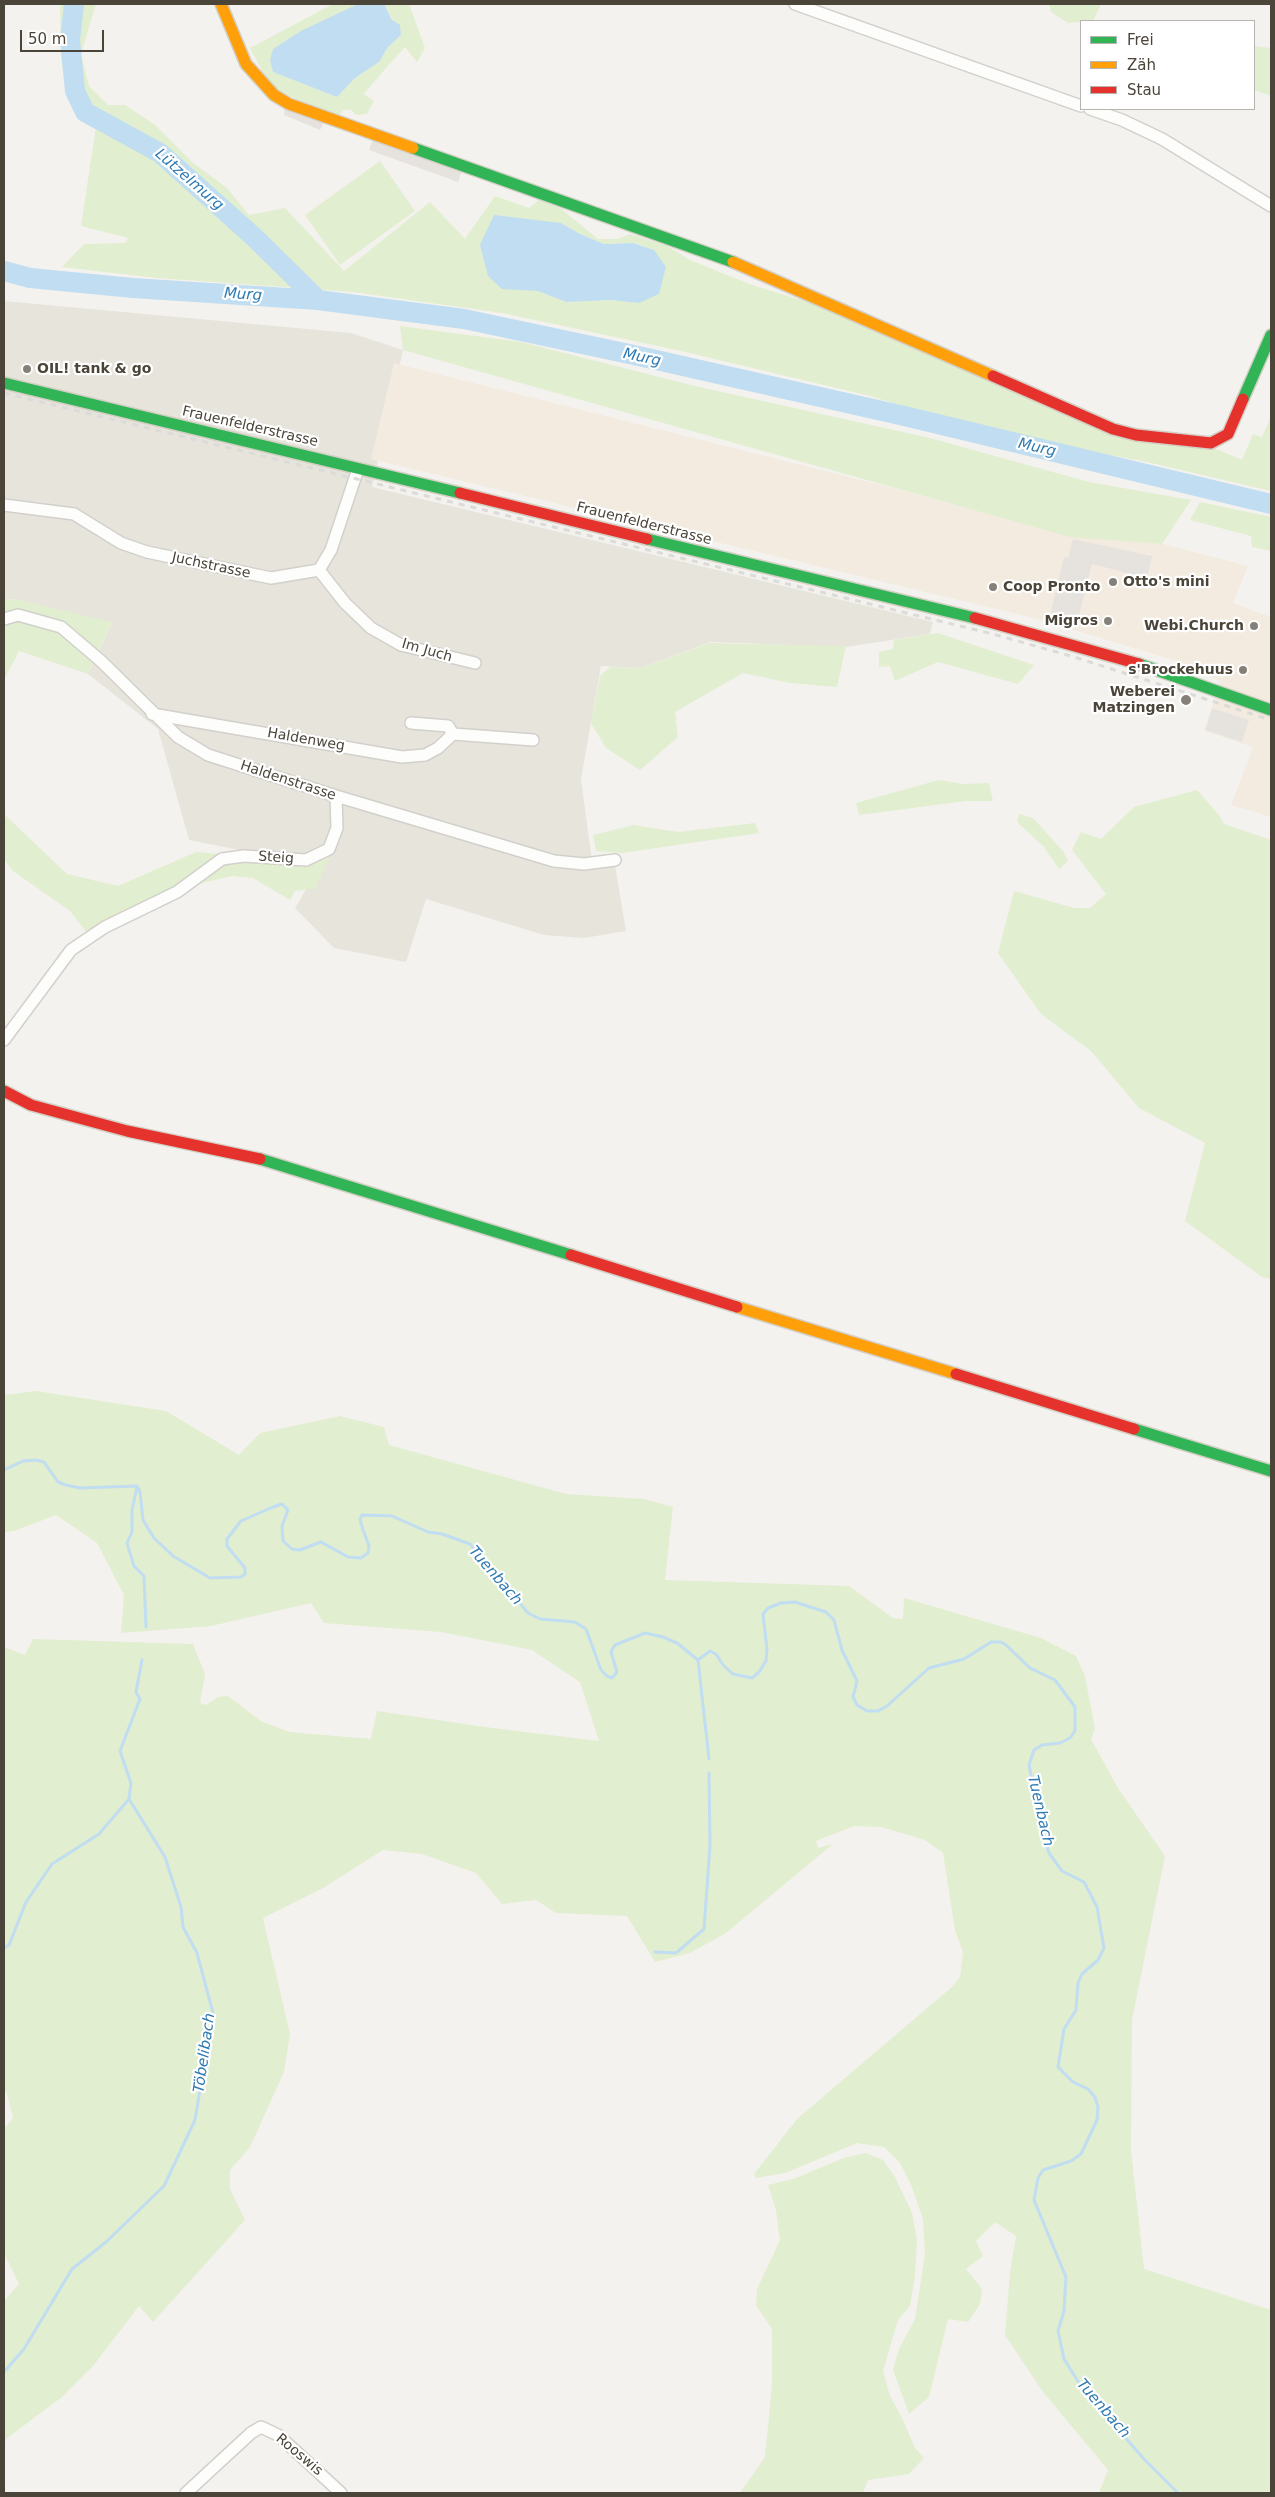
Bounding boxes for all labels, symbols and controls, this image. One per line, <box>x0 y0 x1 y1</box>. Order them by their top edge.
scale bar <box>22 20 106 52</box>
legend <box>1080 20 1255 110</box>
text: 50 m <box>28 30 66 48</box>
text: Frei <box>1127 31 1154 49</box>
text: Zäh <box>1127 56 1156 74</box>
text: Stau <box>1127 81 1161 99</box>
water label: Lützelmurg <box>151 145 227 215</box>
water label: Murg <box>223 285 263 305</box>
water label: Murg <box>621 345 663 371</box>
place label: OIL! tank & go <box>37 361 151 377</box>
marker: OIL! tank & go <box>21 363 33 375</box>
street label: Frauenfelderstrasse <box>181 403 319 451</box>
water label: Murg <box>1016 435 1058 461</box>
street label: Frauenfelderstrasse <box>575 499 713 549</box>
street label: Juchstrasse <box>170 549 252 583</box>
place label: Otto's mini <box>1123 574 1210 590</box>
marker: Otto's mini <box>1107 576 1119 588</box>
place label: Coop Pronto <box>1003 579 1100 595</box>
marker: Coop Pronto <box>987 581 999 593</box>
place label: Migros <box>1044 613 1098 629</box>
marker: Migros <box>1102 615 1114 627</box>
place label: Webi.Church <box>1144 618 1244 634</box>
marker: Webi.Church <box>1248 620 1260 632</box>
street label: Im Juch <box>400 636 454 666</box>
place label: s'Brockehuus <box>1128 662 1233 678</box>
marker: s'Brockehuus <box>1237 664 1249 676</box>
place label: Weberei Matzingen <box>1093 684 1175 716</box>
marker: Weberei Matzingen <box>1179 693 1193 707</box>
street label: Haldenweg <box>266 725 346 755</box>
street label: Haldenstrasse <box>238 758 338 804</box>
street label: Steig <box>258 848 294 868</box>
water label: Tuenbach <box>464 1543 526 1609</box>
water label: Tuenbach <box>1023 1774 1057 1848</box>
water label: Töbelibach <box>191 2012 219 2094</box>
water label: Tuenbach <box>1072 2376 1134 2442</box>
street label: Rooswis <box>272 2431 326 2479</box>

